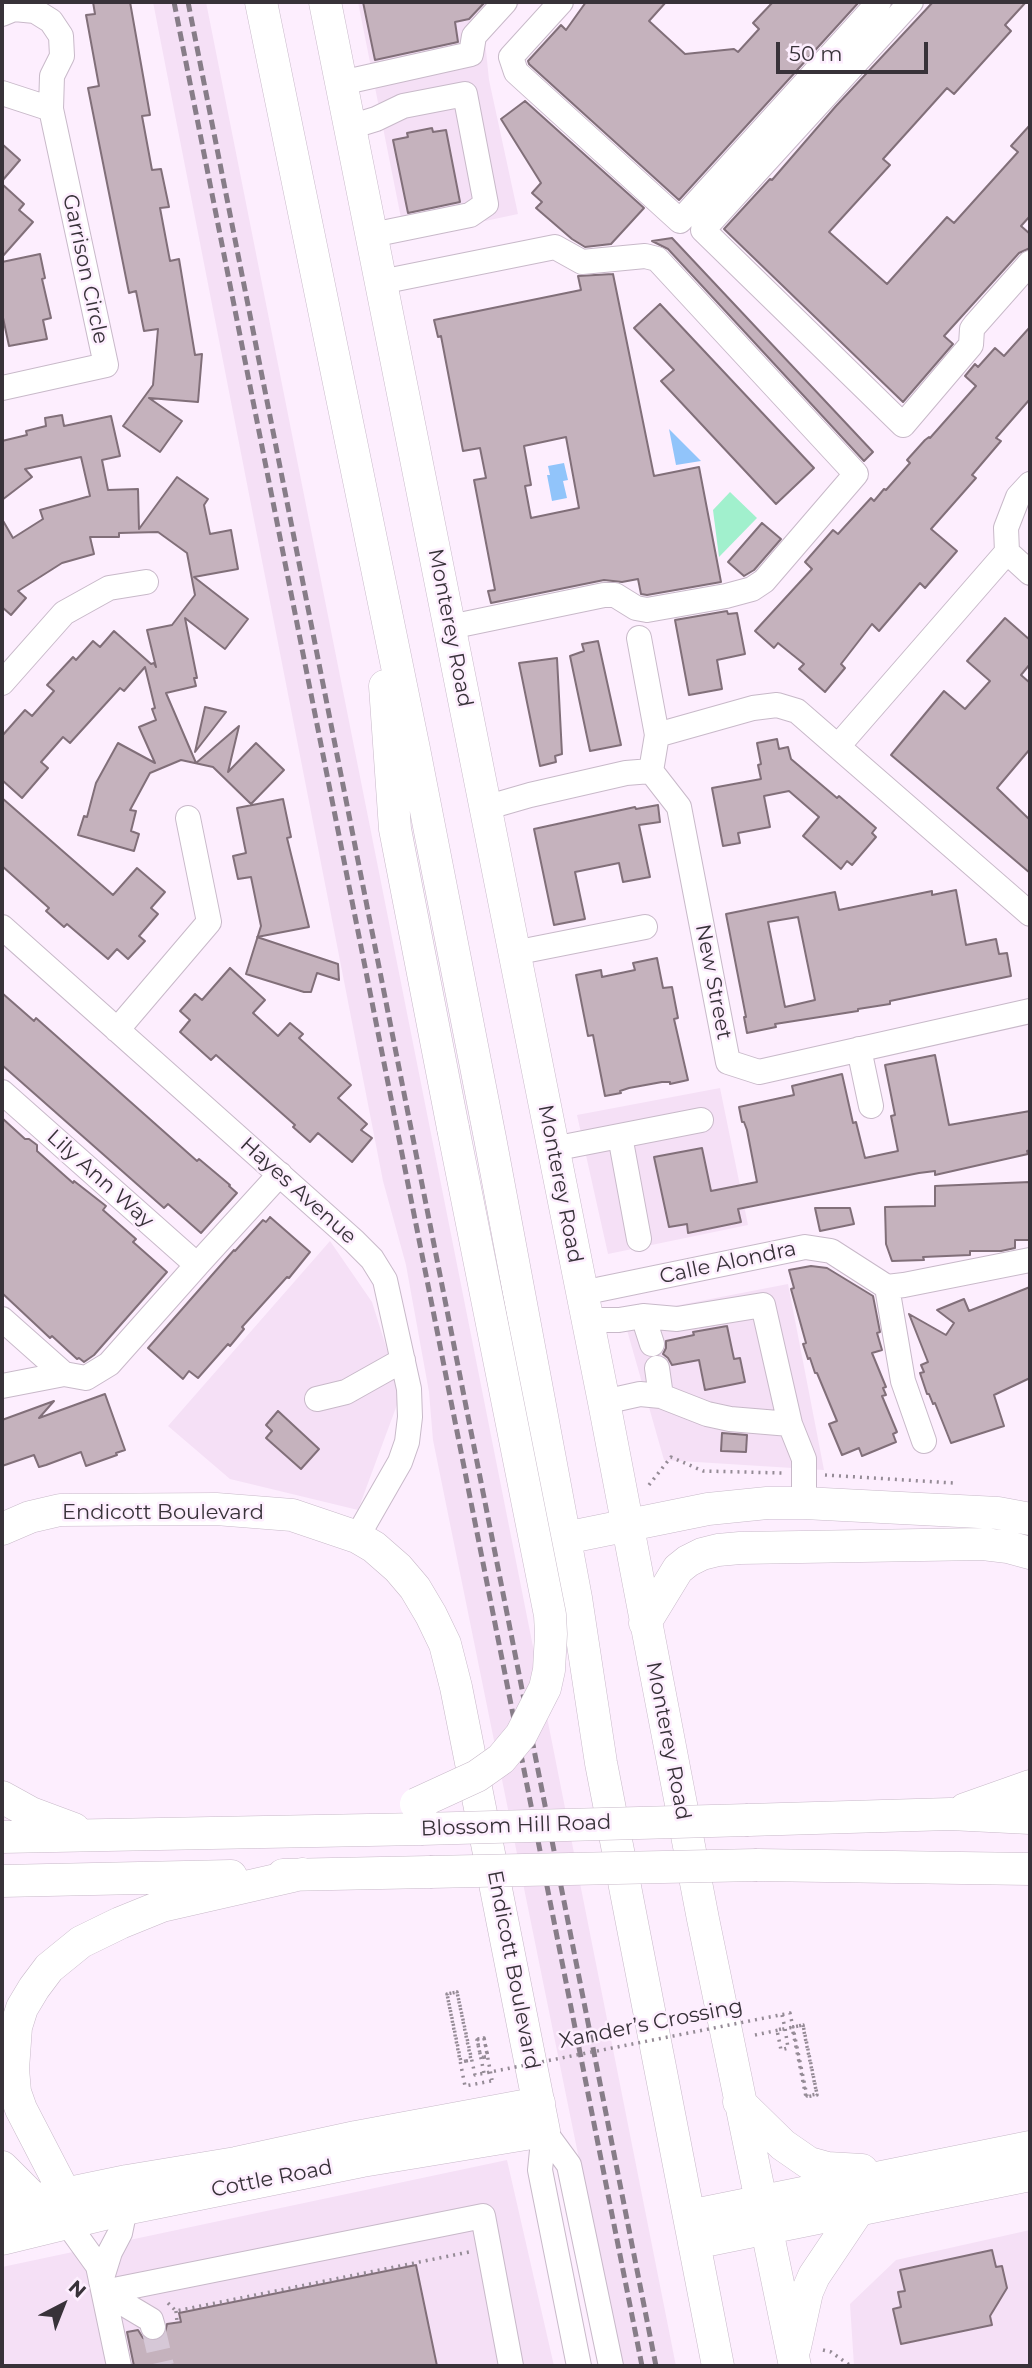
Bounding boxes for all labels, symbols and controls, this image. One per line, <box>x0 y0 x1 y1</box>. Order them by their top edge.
scale bar <box>780 28 932 72</box>
text: 50 m <box>789 41 843 66</box>
street label: Garrison Circle <box>57 192 113 346</box>
street label: Monterey Road <box>422 547 478 709</box>
street label: New Street <box>689 922 737 1042</box>
street label: Monterey Road <box>532 1103 588 1265</box>
street label: Lily Ann Way <box>41 1124 159 1234</box>
street label: Hayes Avenue <box>235 1132 361 1250</box>
street label: Calle Alondra <box>657 1236 799 1290</box>
street label: Endicott Boulevard <box>62 1500 264 1526</box>
street label: Monterey Road <box>640 1660 696 1822</box>
street label: Blossom Hill Road <box>420 1810 612 1842</box>
street label: Endicott Boulevard <box>481 1868 545 2072</box>
street label: Xander’s Crossing <box>557 1994 745 2054</box>
street label: Cottle Road <box>209 2155 335 2203</box>
north arrow <box>28 2270 98 2340</box>
text: N <box>64 2275 91 2303</box>

